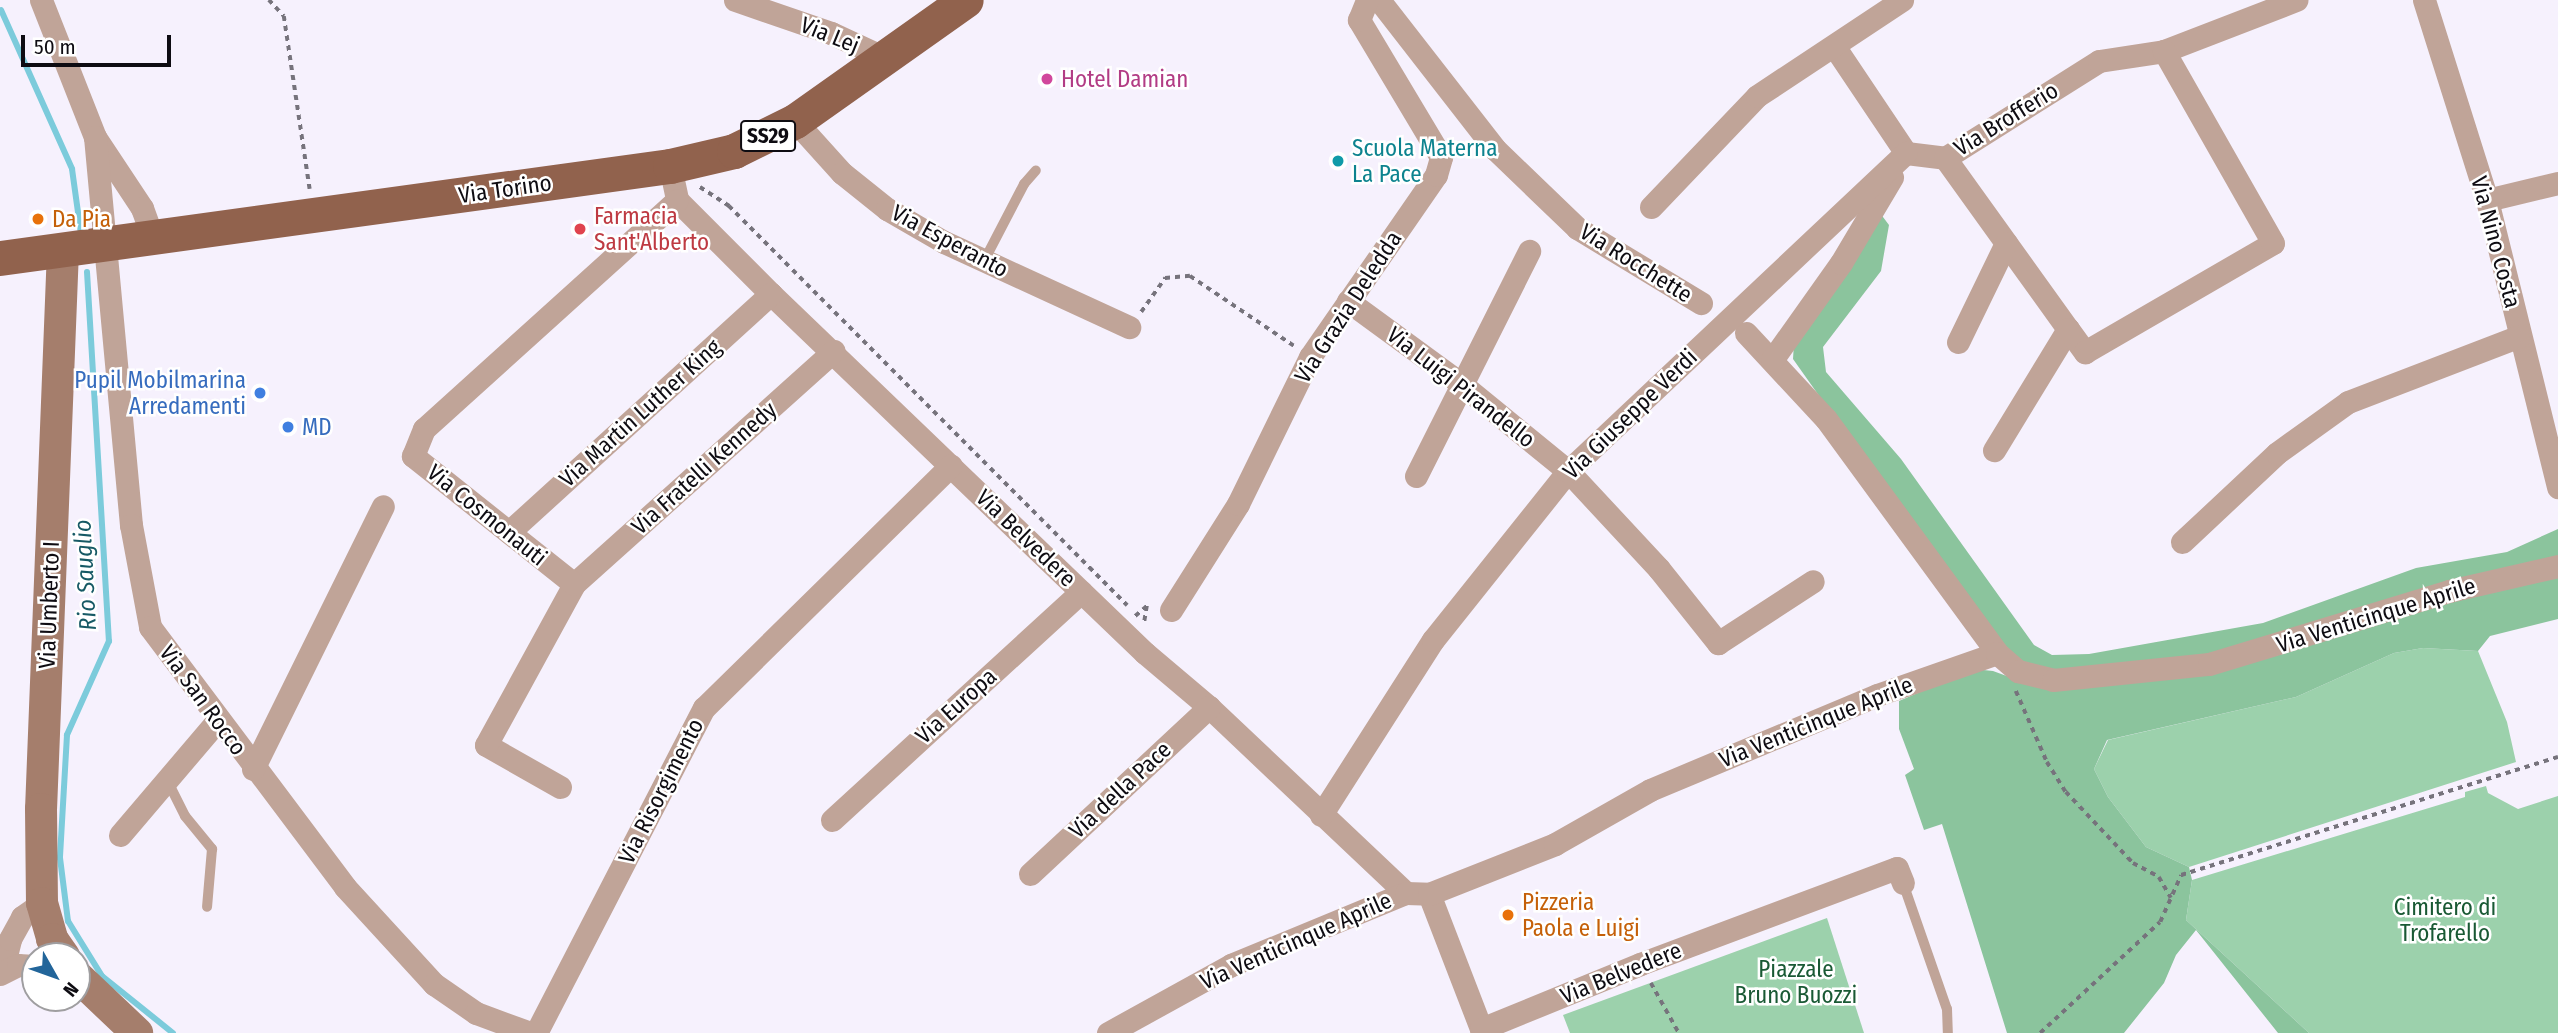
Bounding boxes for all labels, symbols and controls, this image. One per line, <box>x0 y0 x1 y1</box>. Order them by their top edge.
street label: Via Lej <box>797 11 863 59</box>
scale bar <box>24 21 175 65</box>
text: 50 m <box>34 34 76 60</box>
place label: Hotel Damian <box>1061 65 1188 93</box>
marker: Hotel Damian <box>1039 71 1055 87</box>
street label: Via Brofferio <box>1949 76 2063 162</box>
road number: SS29 <box>740 118 796 154</box>
place label: Scuola Materna La Pace <box>1352 134 1497 188</box>
marker: Scuola Materna La Pace <box>1330 153 1346 169</box>
street label: Via Torino <box>457 169 553 209</box>
street label: Via Nino Costa <box>2465 173 2527 311</box>
street label: Via Esperanto <box>887 199 1013 283</box>
place label: Farmacia Sant'Alberto <box>594 202 709 256</box>
place label: Da Pia <box>52 205 111 233</box>
marker: Da Pia <box>30 211 46 227</box>
street label: Via Rocchette <box>1575 218 1697 308</box>
marker: Farmacia Sant'Alberto <box>572 221 588 237</box>
street label: Via Grazia Deledda <box>1289 226 1407 388</box>
street label: Via Luigi Pirandello <box>1382 321 1540 453</box>
street label: Via Martin Luther King <box>554 333 726 493</box>
street label: Via Giuseppe Verdi <box>1557 343 1703 485</box>
place label: Pupil Mobilmarina Arredamenti <box>74 366 246 420</box>
marker: Pupil Mobilmarina Arredamenti <box>252 385 268 401</box>
street label: Via Fratelli Kennedy <box>626 396 782 540</box>
place label: MD <box>302 413 332 441</box>
marker: MD <box>280 419 296 435</box>
street label: Via Cosmonauti <box>422 458 552 572</box>
street label: Via Belvedere <box>970 484 1082 592</box>
water label: Rio Sauglio <box>69 519 103 631</box>
street label: Via Umberto I <box>33 541 65 669</box>
street label: Via Venticinque Aprile <box>2273 572 2479 658</box>
street label: Via San Rocco <box>154 639 252 761</box>
street label: Via Europa <box>910 662 1002 750</box>
street label: Via Venticinque Aprile <box>1715 671 1917 773</box>
street label: Via Risorgimento <box>613 714 709 868</box>
street label: Via della Pace <box>1063 736 1177 844</box>
street label: Via Venticinque Aprile <box>1196 886 1396 996</box>
place label: Pizzeria Paola e Luigi <box>1522 888 1640 942</box>
park label: Cimitero di Trofarello <box>2394 893 2496 947</box>
marker: Pizzeria Paola e Luigi <box>1500 907 1516 923</box>
street label: Via Belvedere <box>1557 936 1685 1010</box>
north arrow <box>21 942 91 1012</box>
park label: Piazzale Bruno Buozzi <box>1735 955 1857 1009</box>
text: N <box>58 978 83 1001</box>

